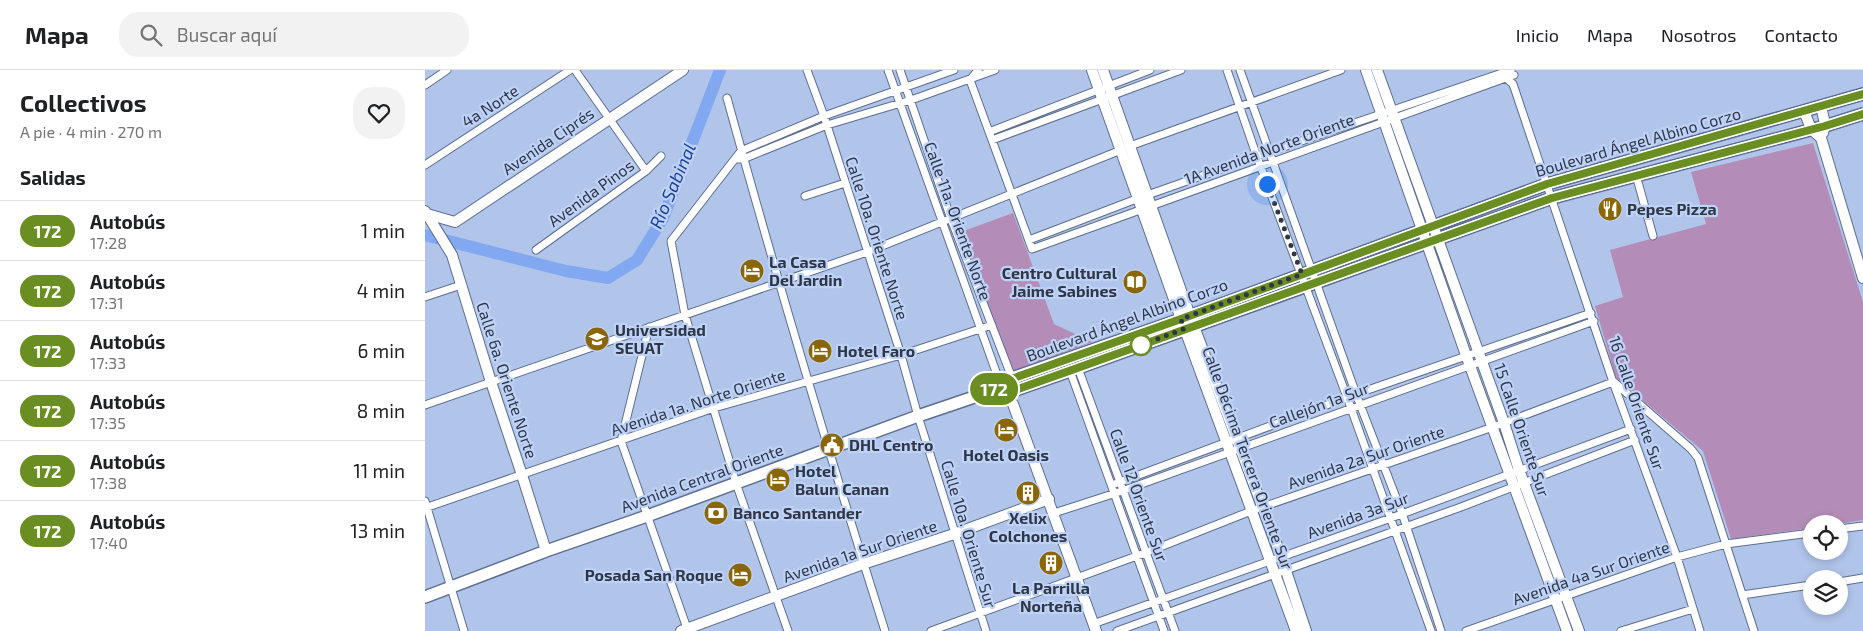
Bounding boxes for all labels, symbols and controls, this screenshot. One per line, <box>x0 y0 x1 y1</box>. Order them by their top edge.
search box <box>119 12 469 57</box>
text: Mapa <box>25 20 89 49</box>
icon: search <box>137 21 165 49</box>
text: Buscar aquí <box>177 23 277 46</box>
text: Inicio <box>1516 24 1559 46</box>
text: Mapa <box>1587 24 1633 46</box>
text: Nosotros <box>1661 24 1736 46</box>
text: Contacto <box>1764 24 1838 46</box>
street label: 4a Norte <box>458 80 522 131</box>
button: heart <box>353 87 405 139</box>
text: Collectivos <box>20 88 147 117</box>
street label: Avenida Ciprés <box>498 103 597 178</box>
street label: Boulevard Ángel Albino Corzo <box>1533 103 1743 180</box>
street label: 1A Avenida Norte Oriente <box>1181 109 1356 188</box>
text: A pie · 4 min · 270 m <box>20 122 162 141</box>
water label: Río Sabinal <box>644 139 700 232</box>
street label: Calle 11a. Oriente Norte <box>921 139 996 303</box>
street label: Calle 10a. Oriente Norte <box>842 154 913 322</box>
street label: Avenida Pinos <box>544 155 637 230</box>
text: Salidas <box>20 166 86 189</box>
your location <box>1255 172 1280 197</box>
restaurant icon: Pepes Pizza <box>1597 196 1623 222</box>
place label: Pepes Pizza <box>1627 199 1717 218</box>
text: Autobús <box>90 210 165 233</box>
text: 1 min <box>361 219 405 242</box>
text: 172 <box>34 220 61 242</box>
text: 17:28 <box>90 233 127 252</box>
place label: La Casa Del Jardin <box>769 252 842 289</box>
hotel icon: La Casa Del Jardin <box>739 258 765 284</box>
place label: Centro Cultural Jaime Sabines <box>1002 263 1118 300</box>
library icon: Centro Cultural Jaime Sabines <box>1122 269 1148 295</box>
text: Autobús <box>90 270 165 293</box>
street label: Boulevard Ángel Albino Corzo <box>1023 274 1230 365</box>
text: 4 min <box>357 279 405 302</box>
text: 172 <box>34 280 61 302</box>
text: 17:31 <box>90 293 124 312</box>
street label: Calle 6a. Oriente Norte <box>473 299 542 461</box>
place label: Universidad SEUAT <box>615 320 706 357</box>
school or university icon: Universidad SEUAT <box>584 326 610 352</box>
text: Autobús <box>90 330 165 353</box>
street label: 16 Calle Oriente Sur <box>1606 333 1669 473</box>
unlabelled marker <box>1130 334 1152 356</box>
hotel icon: Hotel Faro <box>807 338 833 364</box>
text: 6 min <box>357 339 405 362</box>
text: 172 <box>34 340 61 362</box>
place label: Hotel Faro <box>837 341 915 360</box>
street label: Calle Décima Tercera Oriente Sur <box>1199 344 1298 572</box>
text: 17:33 <box>90 353 126 372</box>
street label: 15 Calle Oriente Sur <box>1491 361 1554 500</box>
street label: Avenida 1a. Norte Oriente <box>608 364 788 439</box>
line badge: 172 <box>965 373 1023 405</box>
street label: Callejón 1a Sur <box>1266 377 1372 432</box>
text: 172 <box>980 378 1008 400</box>
text: Autobús <box>90 390 165 413</box>
text: 8 min <box>357 399 405 422</box>
text: 172 <box>34 400 61 422</box>
text: 17:35 <box>90 413 126 432</box>
hotel icon: Hotel Oasis <box>993 417 1019 443</box>
street label: Avenida 2a Sur Oriente <box>1285 421 1447 492</box>
street label: Calle 12 Oriente Sur <box>1107 426 1173 565</box>
public building icon: DHL Centro <box>819 432 845 458</box>
place label: DHL Centro <box>849 435 933 454</box>
street label: Avenida Central Oriente <box>618 439 786 516</box>
place label: Hotel Oasis <box>963 445 1049 464</box>
text: Autobús <box>90 450 165 473</box>
street label: Calle 10a. Oriente Sur <box>938 458 1001 610</box>
text: 11 min <box>353 459 405 482</box>
text: 172 <box>34 460 61 482</box>
place label: Hotel Balun Canan <box>795 461 889 498</box>
hotel icon: Hotel Balun Canan <box>765 467 791 493</box>
text: 17:38 <box>90 473 127 492</box>
building icon: Xelix Colchones <box>1015 480 1041 506</box>
street label: Avenida 3a Sur <box>1304 487 1412 542</box>
bank icon: Banco Santander <box>703 500 729 526</box>
place label: Banco Santander <box>733 503 862 522</box>
place label: Xelix Colchones <box>989 508 1067 545</box>
text: Autobús <box>90 510 165 533</box>
street label: Avenida 1a Sur Oriente <box>780 515 939 586</box>
map controls <box>1803 515 1848 615</box>
button: locate <box>1803 515 1848 560</box>
text: 13 min <box>350 519 405 542</box>
text: 172 <box>34 520 61 542</box>
text: 17:40 <box>90 533 128 552</box>
street label: Avenida 4a Sur Oriente <box>1510 537 1672 608</box>
building icon: La Parrilla Norteña <box>1038 550 1064 576</box>
hotel icon: Posada San Roque <box>727 562 753 588</box>
place label: Posada San Roque <box>585 565 723 584</box>
button: layers <box>1803 570 1848 615</box>
place label: La Parrilla Norteña <box>1012 578 1090 615</box>

